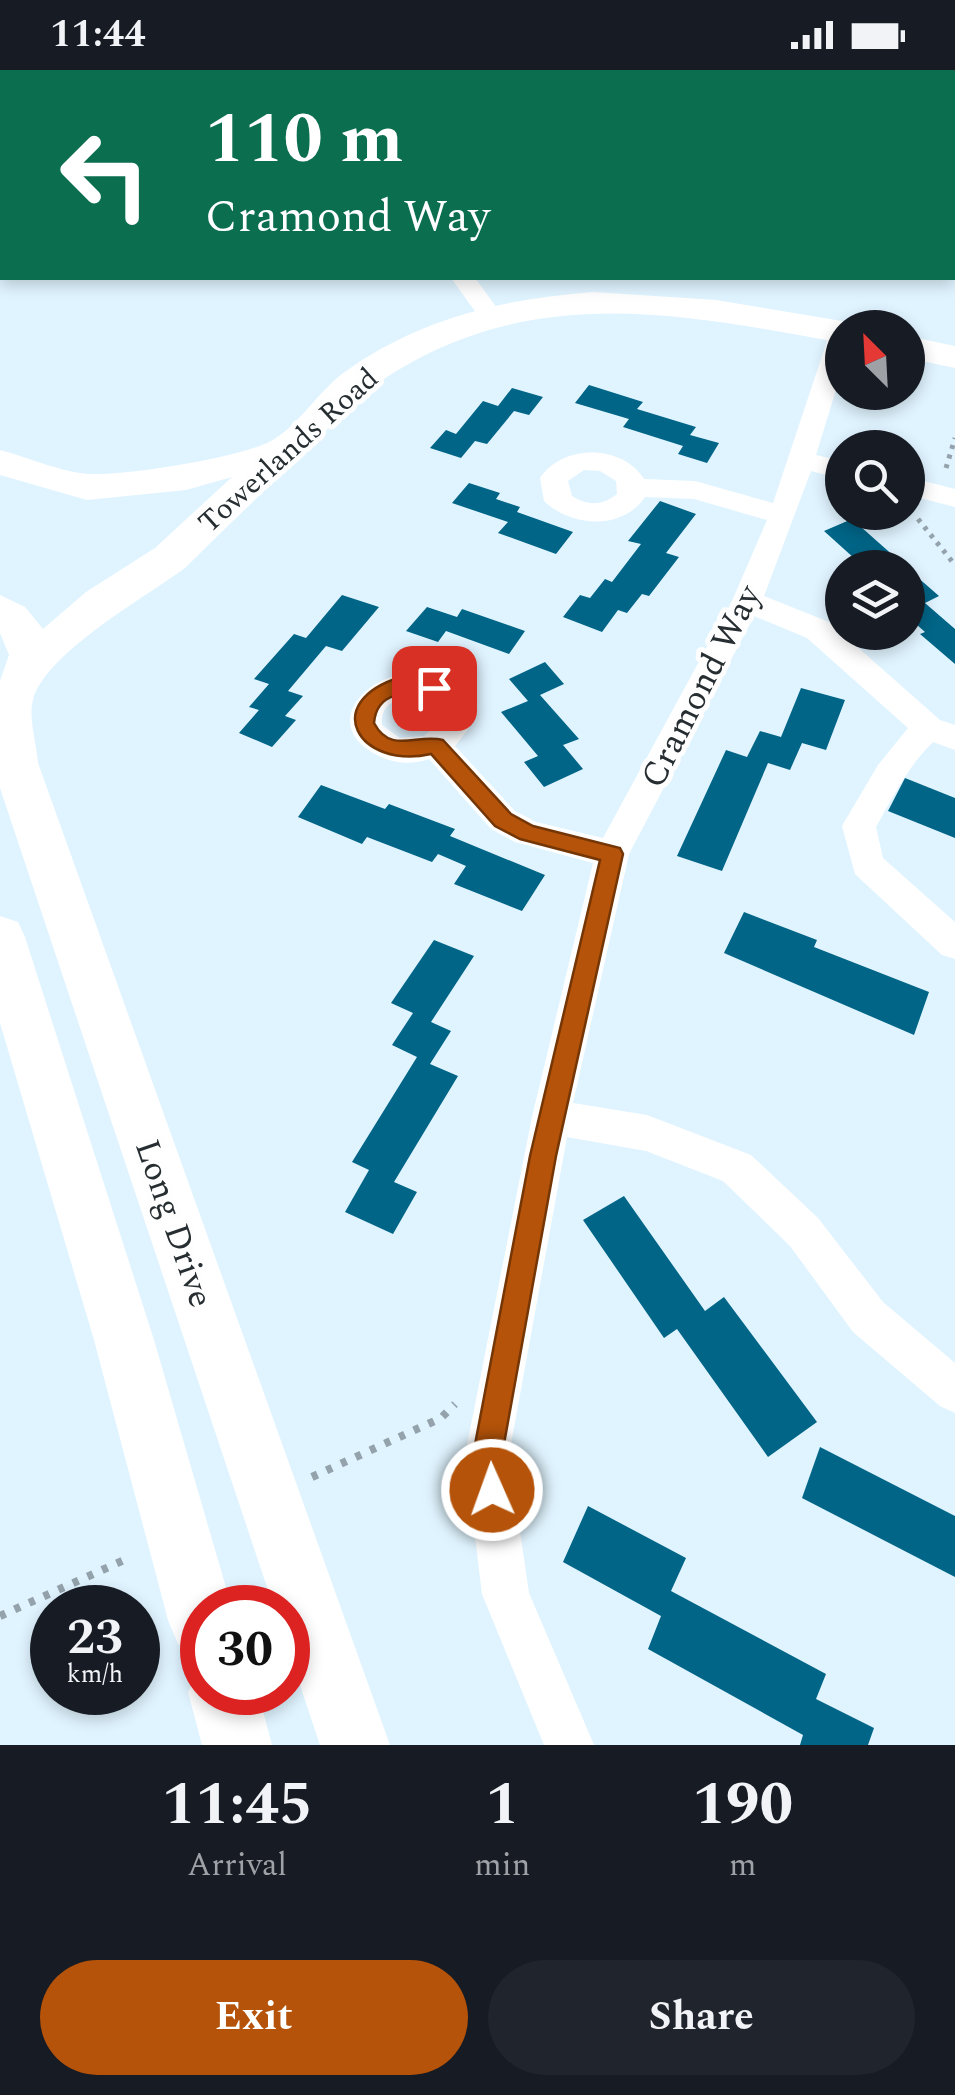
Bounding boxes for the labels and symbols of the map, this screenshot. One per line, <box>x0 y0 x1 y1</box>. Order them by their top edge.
north arrow <box>825 310 925 410</box>
street label: Towerlands Road <box>188 357 389 545</box>
street label: Cramond Way <box>627 575 776 798</box>
pin <box>392 646 477 731</box>
street label: Long Drive <box>120 1132 227 1315</box>
position arrow <box>440 1438 544 1542</box>
speed limit sign: 30 <box>180 1585 310 1715</box>

